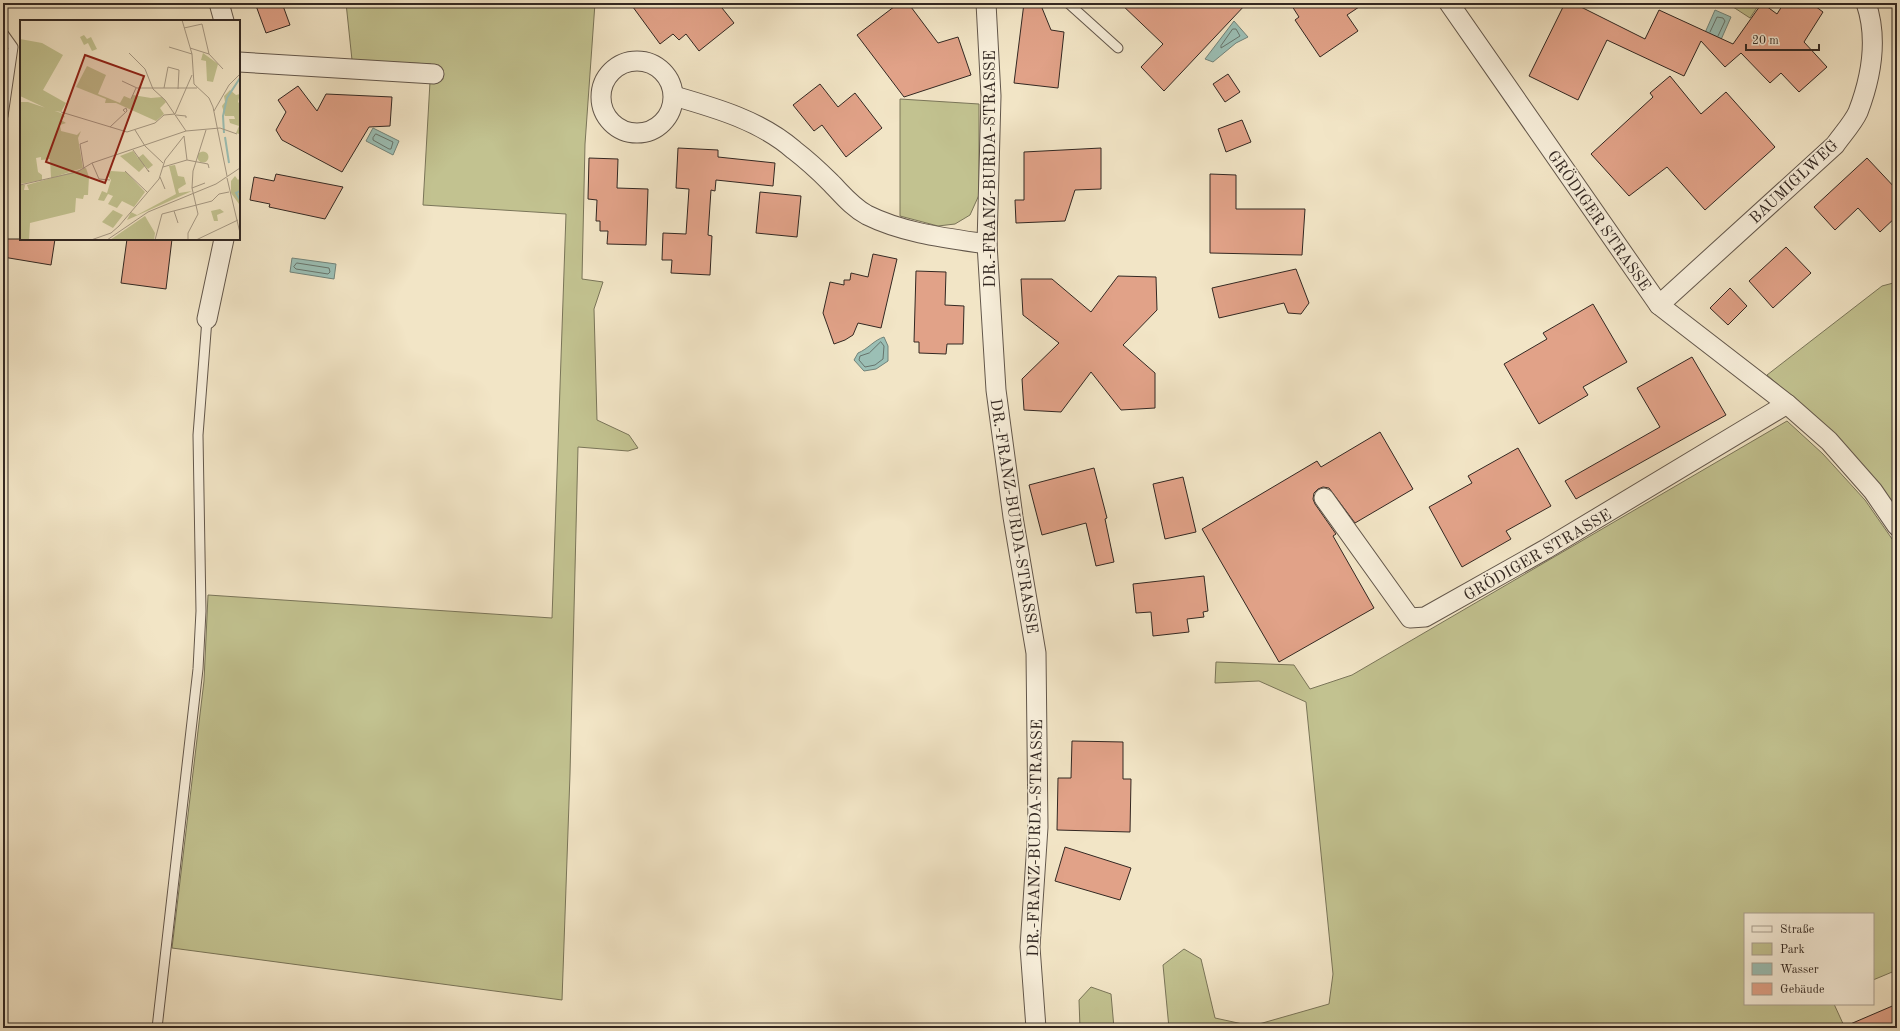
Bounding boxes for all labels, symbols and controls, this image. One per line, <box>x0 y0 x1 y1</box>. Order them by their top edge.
inset map <box>20 20 240 240</box>
scale bar <box>1746 26 1819 52</box>
text: 20 m <box>1752 35 1779 47</box>
street label: DR.-FRANZ-BURDA-STRASSE <box>983 50 999 288</box>
street label: BAUMIGLWEG <box>1747 137 1842 227</box>
street label: GRÖDIGER STRASSE <box>1544 146 1656 294</box>
street label: DR.-FRANZ-BURDA-STRASSE <box>987 398 1040 635</box>
street label: GRÖDIGER STRASSE <box>1460 503 1614 605</box>
street label: DR.-FRANZ-BURDA-STRASSE <box>1026 719 1046 957</box>
legend <box>1744 913 1874 1005</box>
text: Straße <box>1780 924 1815 936</box>
text: Park <box>1780 944 1805 956</box>
text: Wasser <box>1780 964 1819 976</box>
text: Gebäude <box>1780 984 1825 996</box>

